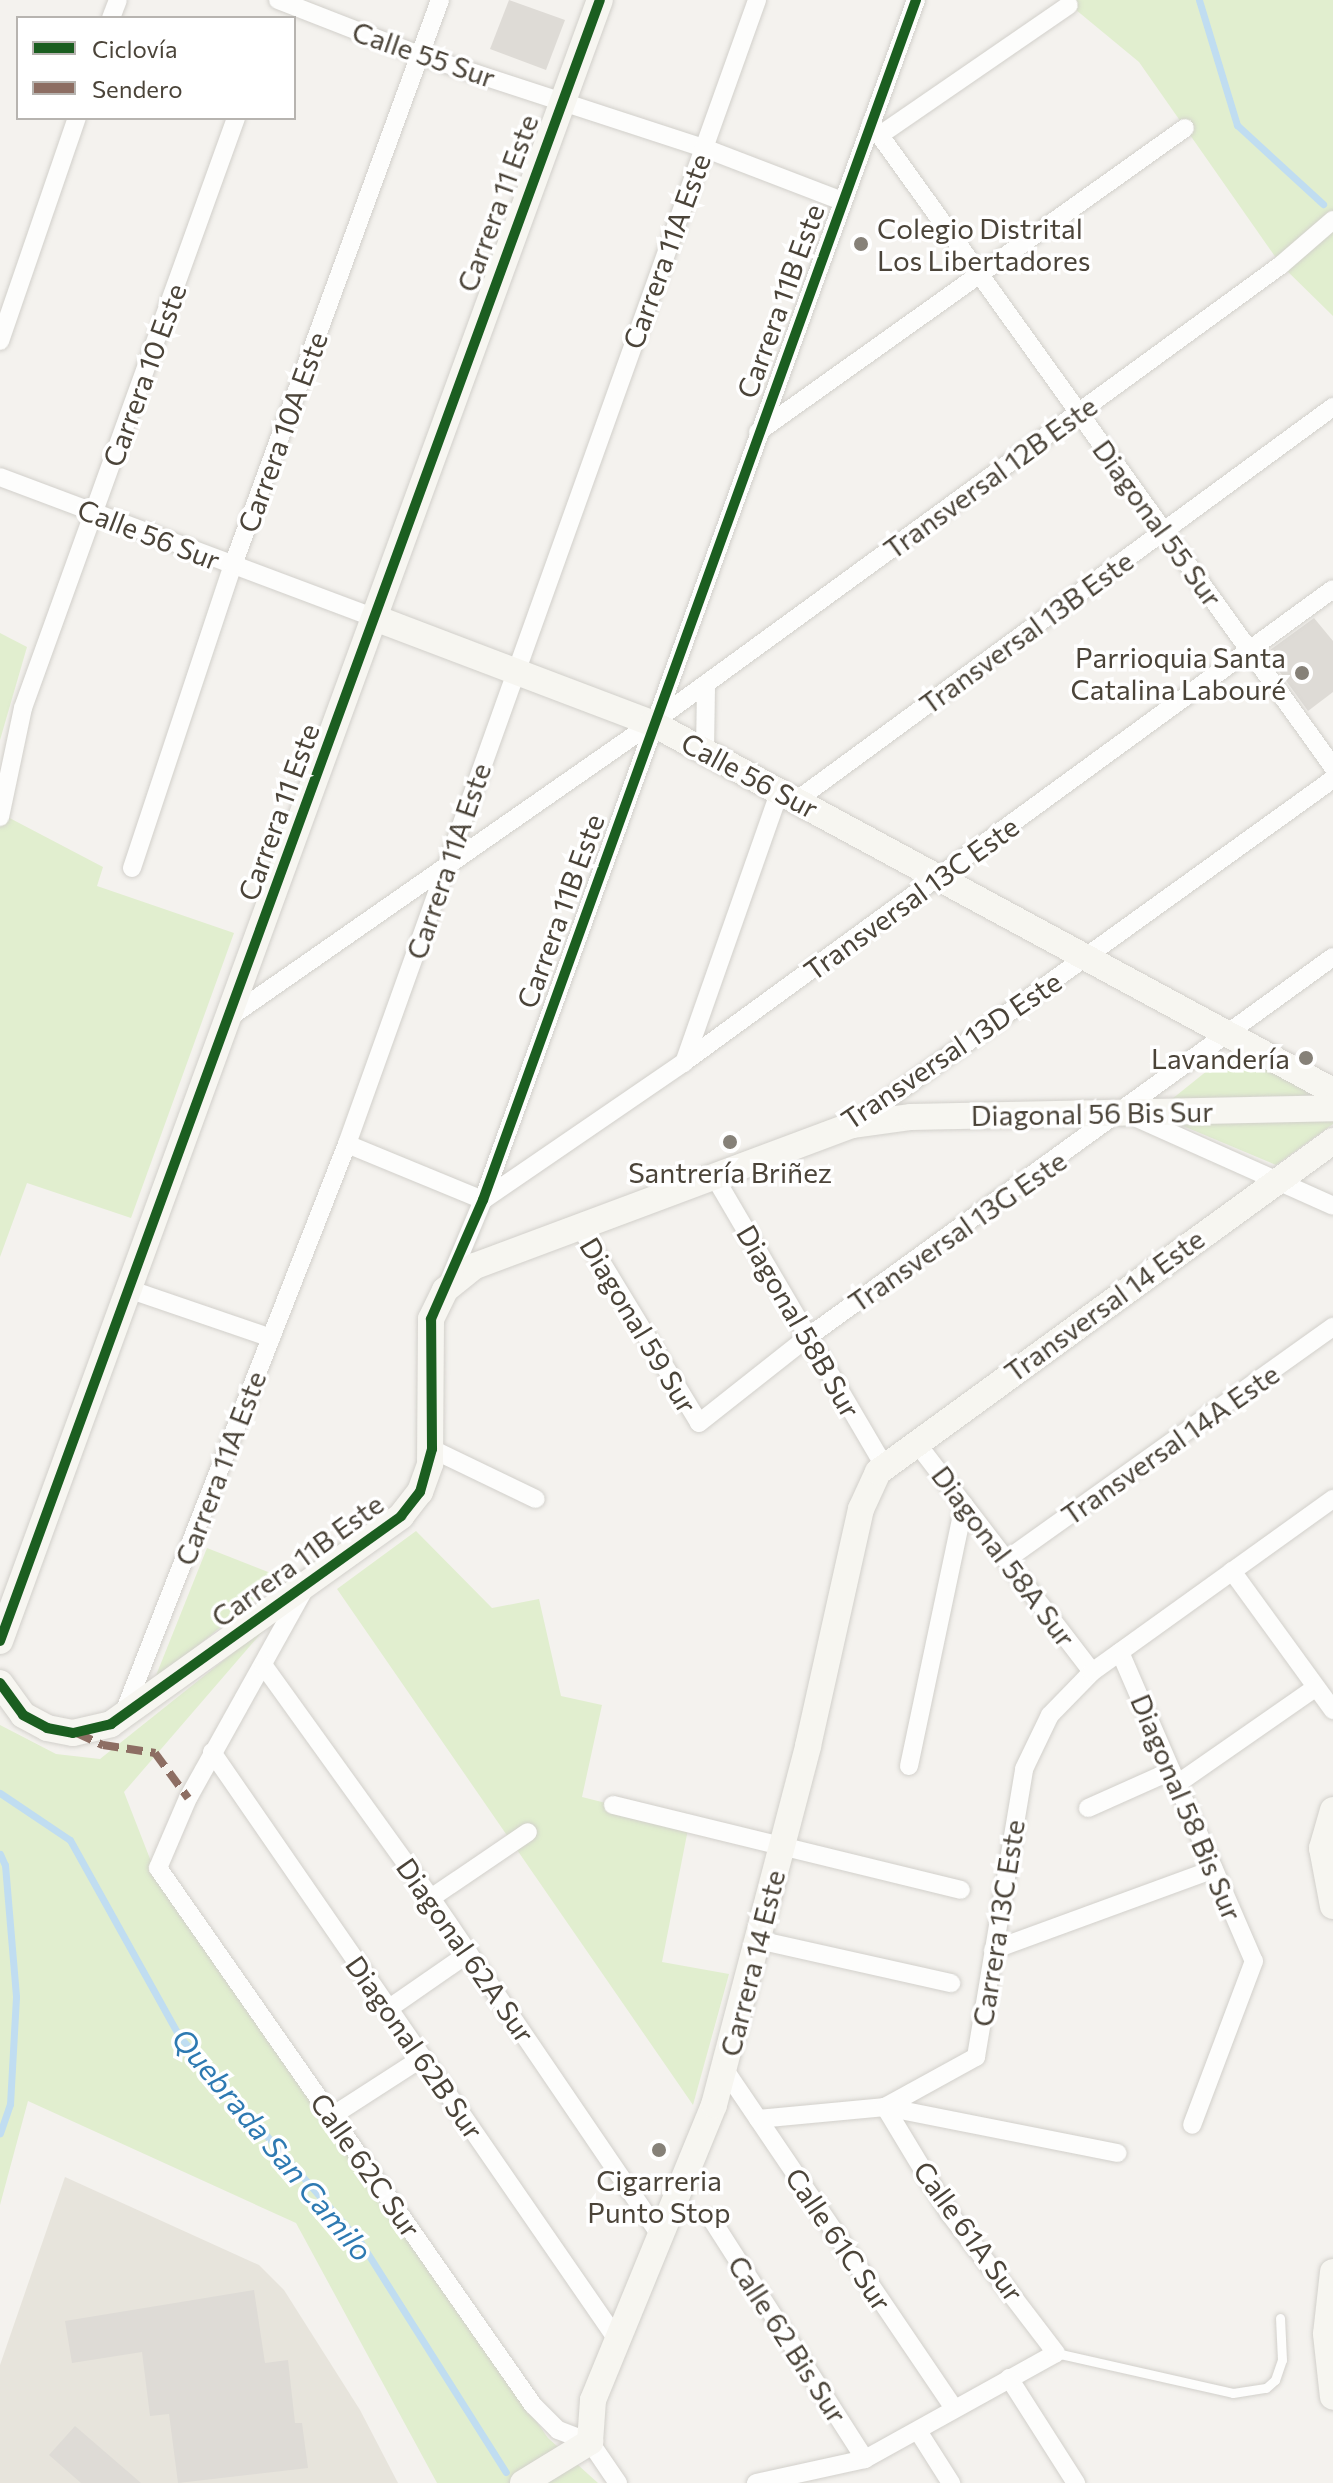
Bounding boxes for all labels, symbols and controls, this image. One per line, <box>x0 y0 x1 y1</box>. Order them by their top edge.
street label: Calle 55 Sur <box>348 14 500 94</box>
legend <box>16 16 296 120</box>
text: Ciclovía <box>92 34 178 63</box>
text: Sendero <box>92 74 183 103</box>
street label: Carrera 11 Este <box>449 110 545 296</box>
street label: Carrera 11A Este <box>615 149 717 353</box>
street label: Carrera 11B Este <box>729 199 831 403</box>
place label: Colegio Distrital Los Libertadores <box>877 211 1091 277</box>
marker: Colegio Distrital Los Libertadores <box>852 235 870 253</box>
street label: Carrera 10 Este <box>95 279 193 471</box>
street label: Carrera 10A Este <box>230 327 334 537</box>
street label: Transversal 12B Este <box>877 388 1103 566</box>
street label: Diagonal 55 Sur <box>1086 433 1230 613</box>
street label: Calle 56 Sur <box>73 491 225 577</box>
street label: Transversal 13B Este <box>913 543 1139 721</box>
place label: Parrioquia Santa Catalina Labouré <box>1071 640 1286 706</box>
marker: Parrioquia Santa Catalina Labouré <box>1293 664 1311 682</box>
street label: Carrera 11 Este <box>230 719 326 905</box>
street label: Calle 56 Sur <box>676 725 824 825</box>
street label: Carrera 11A Este <box>399 758 497 964</box>
street label: Carrera 11B Este <box>509 809 611 1013</box>
street label: Transversal 13C Este <box>797 809 1025 987</box>
street label: Transversal 13D Este <box>835 964 1067 1136</box>
place label: Lavandería <box>1151 1041 1290 1075</box>
marker: Lavandería <box>1297 1049 1315 1067</box>
street label: Diagonal 56 Bis Sur <box>971 1094 1213 1132</box>
marker: Santrería Briñez <box>721 1133 739 1151</box>
street label: Transversal 13G Este <box>842 1143 1072 1319</box>
place label: Santrería Briñez <box>628 1155 832 1189</box>
street label: Diagonal 58B Sur <box>730 1219 868 1423</box>
street label: Transversal 14 Este <box>998 1221 1210 1389</box>
street label: Diagonal 59 Sur <box>573 1231 705 1419</box>
street label: Transversal 14A Este <box>1055 1356 1285 1532</box>
street label: Carrera 11A Este <box>168 1366 272 1570</box>
street label: Diagonal 58A Sur <box>925 1459 1083 1653</box>
street label: Carrera 11B Este <box>205 1486 389 1634</box>
street label: Diagonal 58 Bis Sur <box>1124 1689 1250 1925</box>
street label: Carrera 13C Este <box>965 1817 1031 2029</box>
street label: Diagonal 62A Sur <box>390 1851 542 2049</box>
street label: Carrera 14 Este <box>713 1866 791 2060</box>
street label: Diagonal 62B Sur <box>339 1949 491 2145</box>
water label: Quebrada San Camilo <box>165 2020 381 2268</box>
street label: Calle 62C Sur <box>304 2086 428 2244</box>
marker: Cigarreria Punto Stop <box>650 2141 668 2159</box>
street label: Calle 61A Sur <box>907 2154 1031 2308</box>
street label: Calle 61C Sur <box>779 2161 899 2317</box>
place label: Cigarreria Punto Stop <box>587 2163 731 2229</box>
street label: Calle 62 Bis Sur <box>721 2249 855 2429</box>

